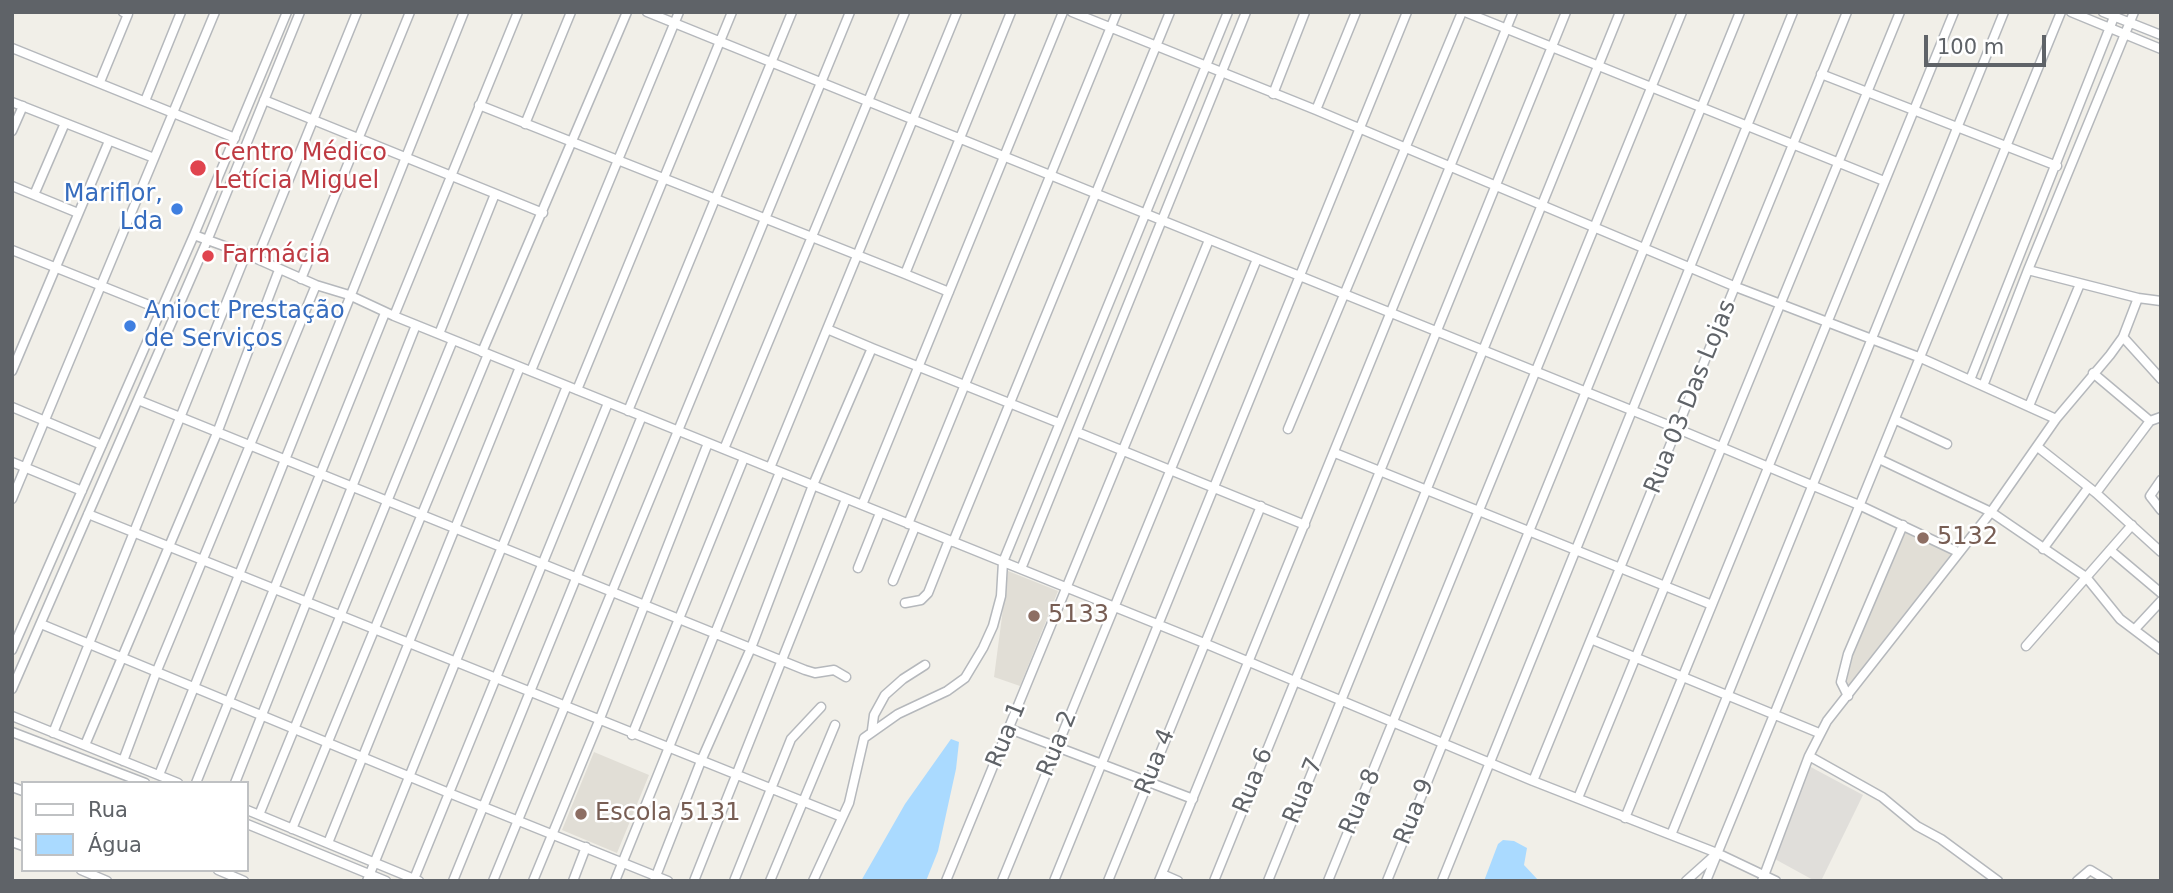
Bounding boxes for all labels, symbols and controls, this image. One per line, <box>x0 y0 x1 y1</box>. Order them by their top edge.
scale bar <box>1928 21 2050 65</box>
text: 100 m <box>1937 35 2004 59</box>
place label: Centro Médico Letícia Miguel <box>214 140 387 196</box>
marker: Centro Médico Letícia Miguel <box>188 158 208 178</box>
place label: Mariflor, Lda <box>64 181 163 237</box>
marker: Mariflor, Lda <box>169 201 185 217</box>
place label: Farmácia <box>222 242 330 270</box>
marker: Farmácia <box>200 248 216 264</box>
street label: Rua 03 Das Lojas <box>1639 296 1743 498</box>
place label: Anioct Prestação de Serviços <box>144 298 345 354</box>
marker: Anioct Prestação de Serviços <box>122 318 138 334</box>
place label: 5132 <box>1937 524 1998 552</box>
marker: 5132 <box>1915 530 1931 546</box>
place label: 5133 <box>1048 602 1109 630</box>
marker: 5133 <box>1026 608 1042 624</box>
street label: Rua 1 <box>981 698 1033 772</box>
street label: Rua 2 <box>1032 707 1084 781</box>
street label: Rua 4 <box>1130 725 1182 799</box>
street label: Rua 6 <box>1228 744 1280 818</box>
street label: Rua 7 <box>1278 754 1330 828</box>
street label: Rua 8 <box>1334 765 1388 839</box>
street label: Rua 9 <box>1389 775 1441 849</box>
legend <box>21 781 248 872</box>
text: Rua <box>88 798 128 822</box>
place label: Escola 5131 <box>595 800 741 828</box>
marker: Escola 5131 <box>573 806 589 822</box>
text: Água <box>88 833 142 857</box>

